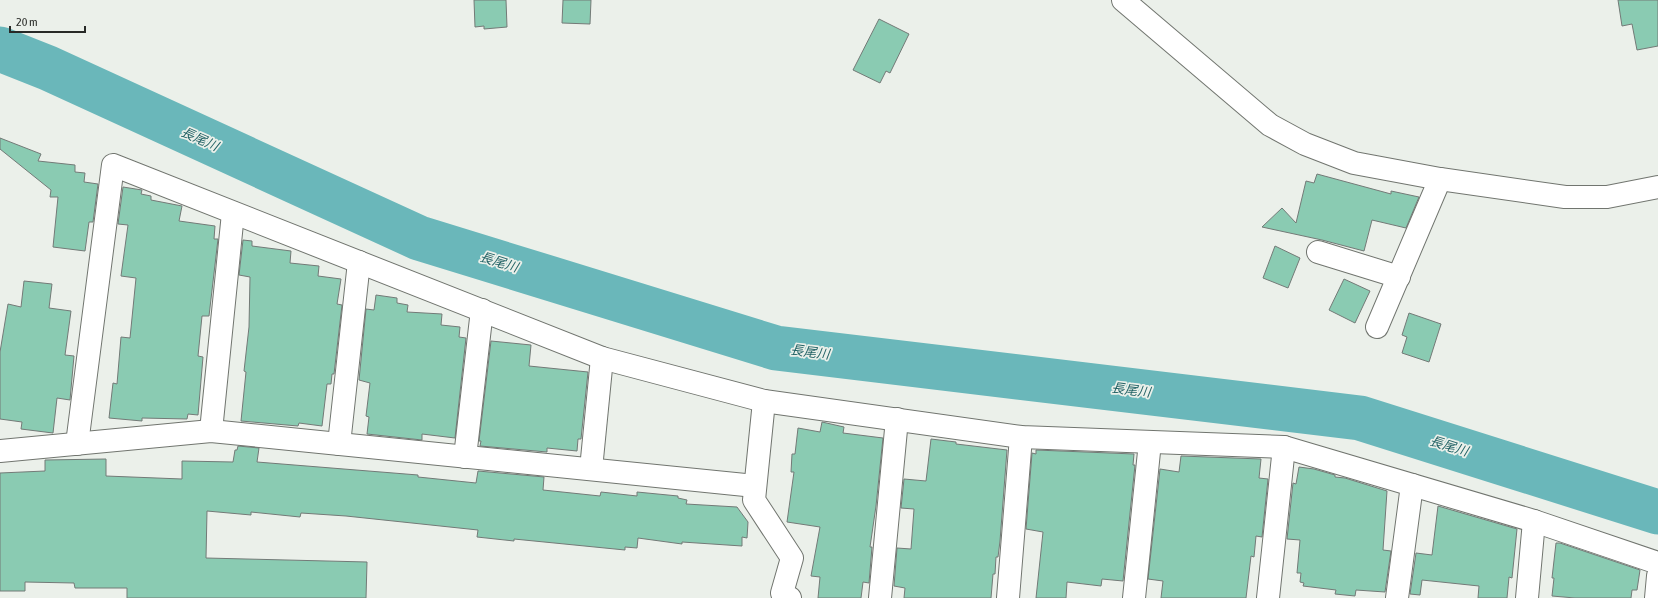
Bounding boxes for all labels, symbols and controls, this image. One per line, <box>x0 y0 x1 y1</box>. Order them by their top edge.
scale bar <box>10 8 85 34</box>
text: 20 m <box>16 15 38 29</box>
water label: 長尾川 <box>179 124 223 155</box>
water label: 長尾川 <box>478 249 522 275</box>
water label: 長尾川 <box>790 342 832 362</box>
water label: 長尾川 <box>1111 380 1153 400</box>
water label: 長尾川 <box>1428 433 1472 459</box>

